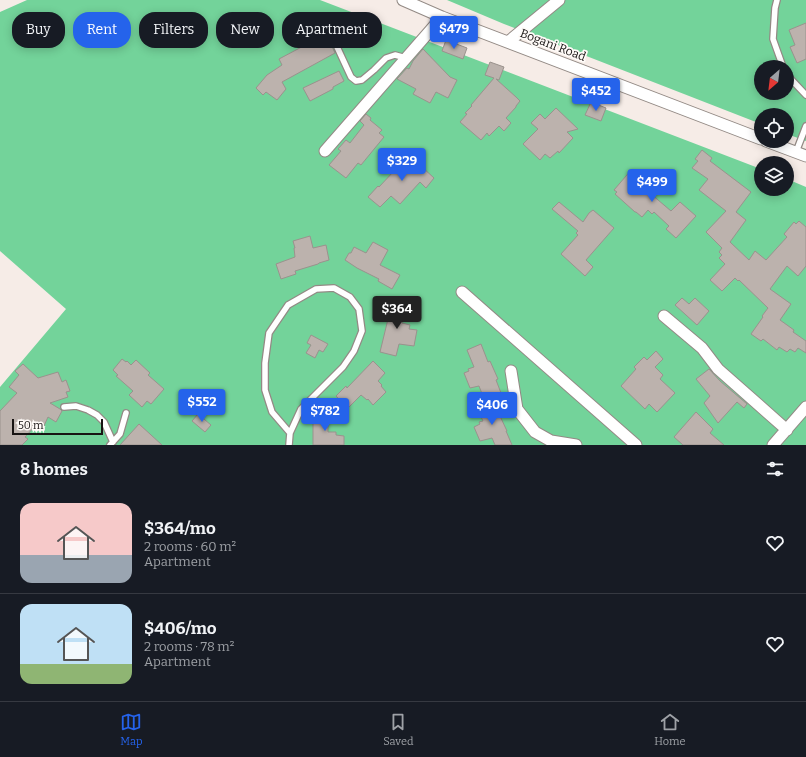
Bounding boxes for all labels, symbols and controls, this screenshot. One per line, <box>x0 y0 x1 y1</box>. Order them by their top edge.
chip: Buy <box>12 12 65 48</box>
chip: Rent <box>73 12 131 48</box>
chip: Filters <box>139 12 208 48</box>
chip: New <box>216 12 274 48</box>
chip: Apartment <box>282 12 382 48</box>
pin: $479 <box>430 16 478 50</box>
text: $479 <box>439 21 469 36</box>
street label: Bogani Road <box>518 26 588 64</box>
north arrow <box>754 60 794 100</box>
map controls <box>754 60 794 196</box>
pin: $452 <box>572 78 620 112</box>
text: $452 <box>581 83 611 98</box>
button: locate <box>754 108 794 148</box>
pin: $329 <box>378 148 426 182</box>
text: $329 <box>387 153 417 168</box>
button: layers <box>754 156 794 196</box>
pin: $499 <box>628 169 676 203</box>
text: $499 <box>636 174 668 189</box>
pin: $364 <box>373 296 421 330</box>
text: $364 <box>381 301 413 316</box>
pin: $552 <box>178 389 226 423</box>
pin: $406 <box>468 392 516 426</box>
text: $552 <box>187 394 217 409</box>
text: $406 <box>476 397 508 412</box>
pin: $782 <box>301 398 349 432</box>
text: $782 <box>310 403 340 418</box>
scale bar <box>12 417 103 436</box>
text: 50 m <box>18 419 44 432</box>
icon: filters <box>764 458 786 480</box>
text: 8 homes <box>20 459 88 480</box>
text: $364/mo <box>144 518 216 539</box>
icon: home <box>52 519 100 567</box>
icon: heart <box>764 532 786 554</box>
text: 2 rooms · 60 m² <box>144 539 236 554</box>
text: Apartment <box>144 554 211 569</box>
text: $406/mo <box>144 618 217 639</box>
icon: home <box>52 620 100 668</box>
icon: heart <box>764 633 786 655</box>
text: 2 rooms · 78 m² <box>144 639 234 654</box>
text: Apartment <box>144 654 211 669</box>
tab: Map <box>120 711 143 748</box>
tab: Saved <box>383 711 414 748</box>
tab: Home <box>654 711 686 748</box>

